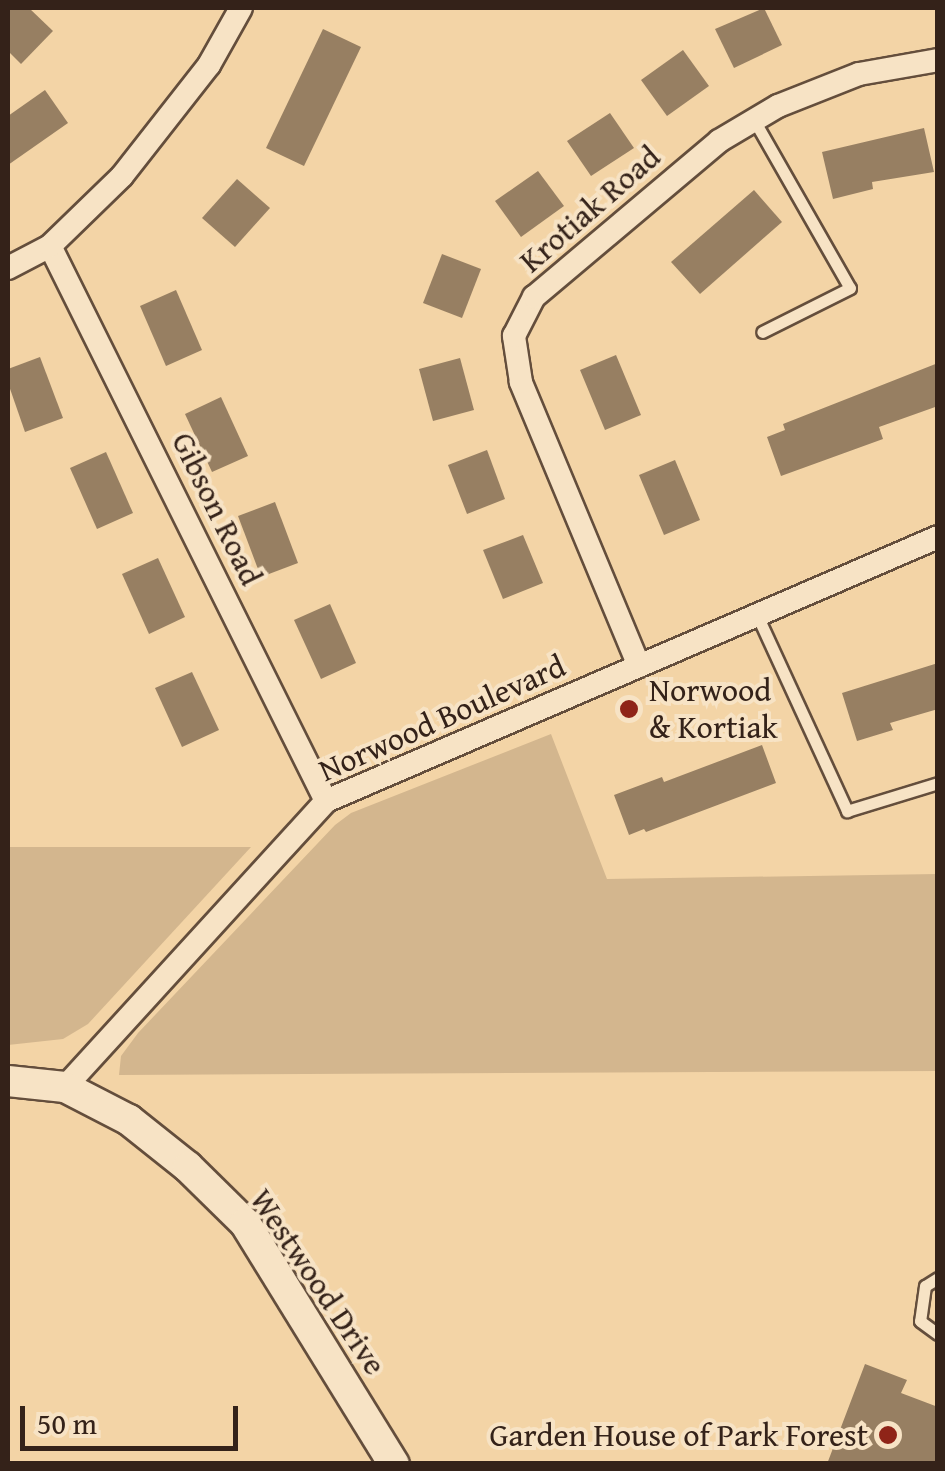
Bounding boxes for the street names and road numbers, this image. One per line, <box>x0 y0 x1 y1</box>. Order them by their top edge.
street label: Krotiak Road <box>512 138 668 280</box>
street label: Gibson Road <box>163 426 271 592</box>
street label: Norwood Boulevard <box>313 646 571 790</box>
street label: Westwood Drive <box>242 1182 394 1382</box>

